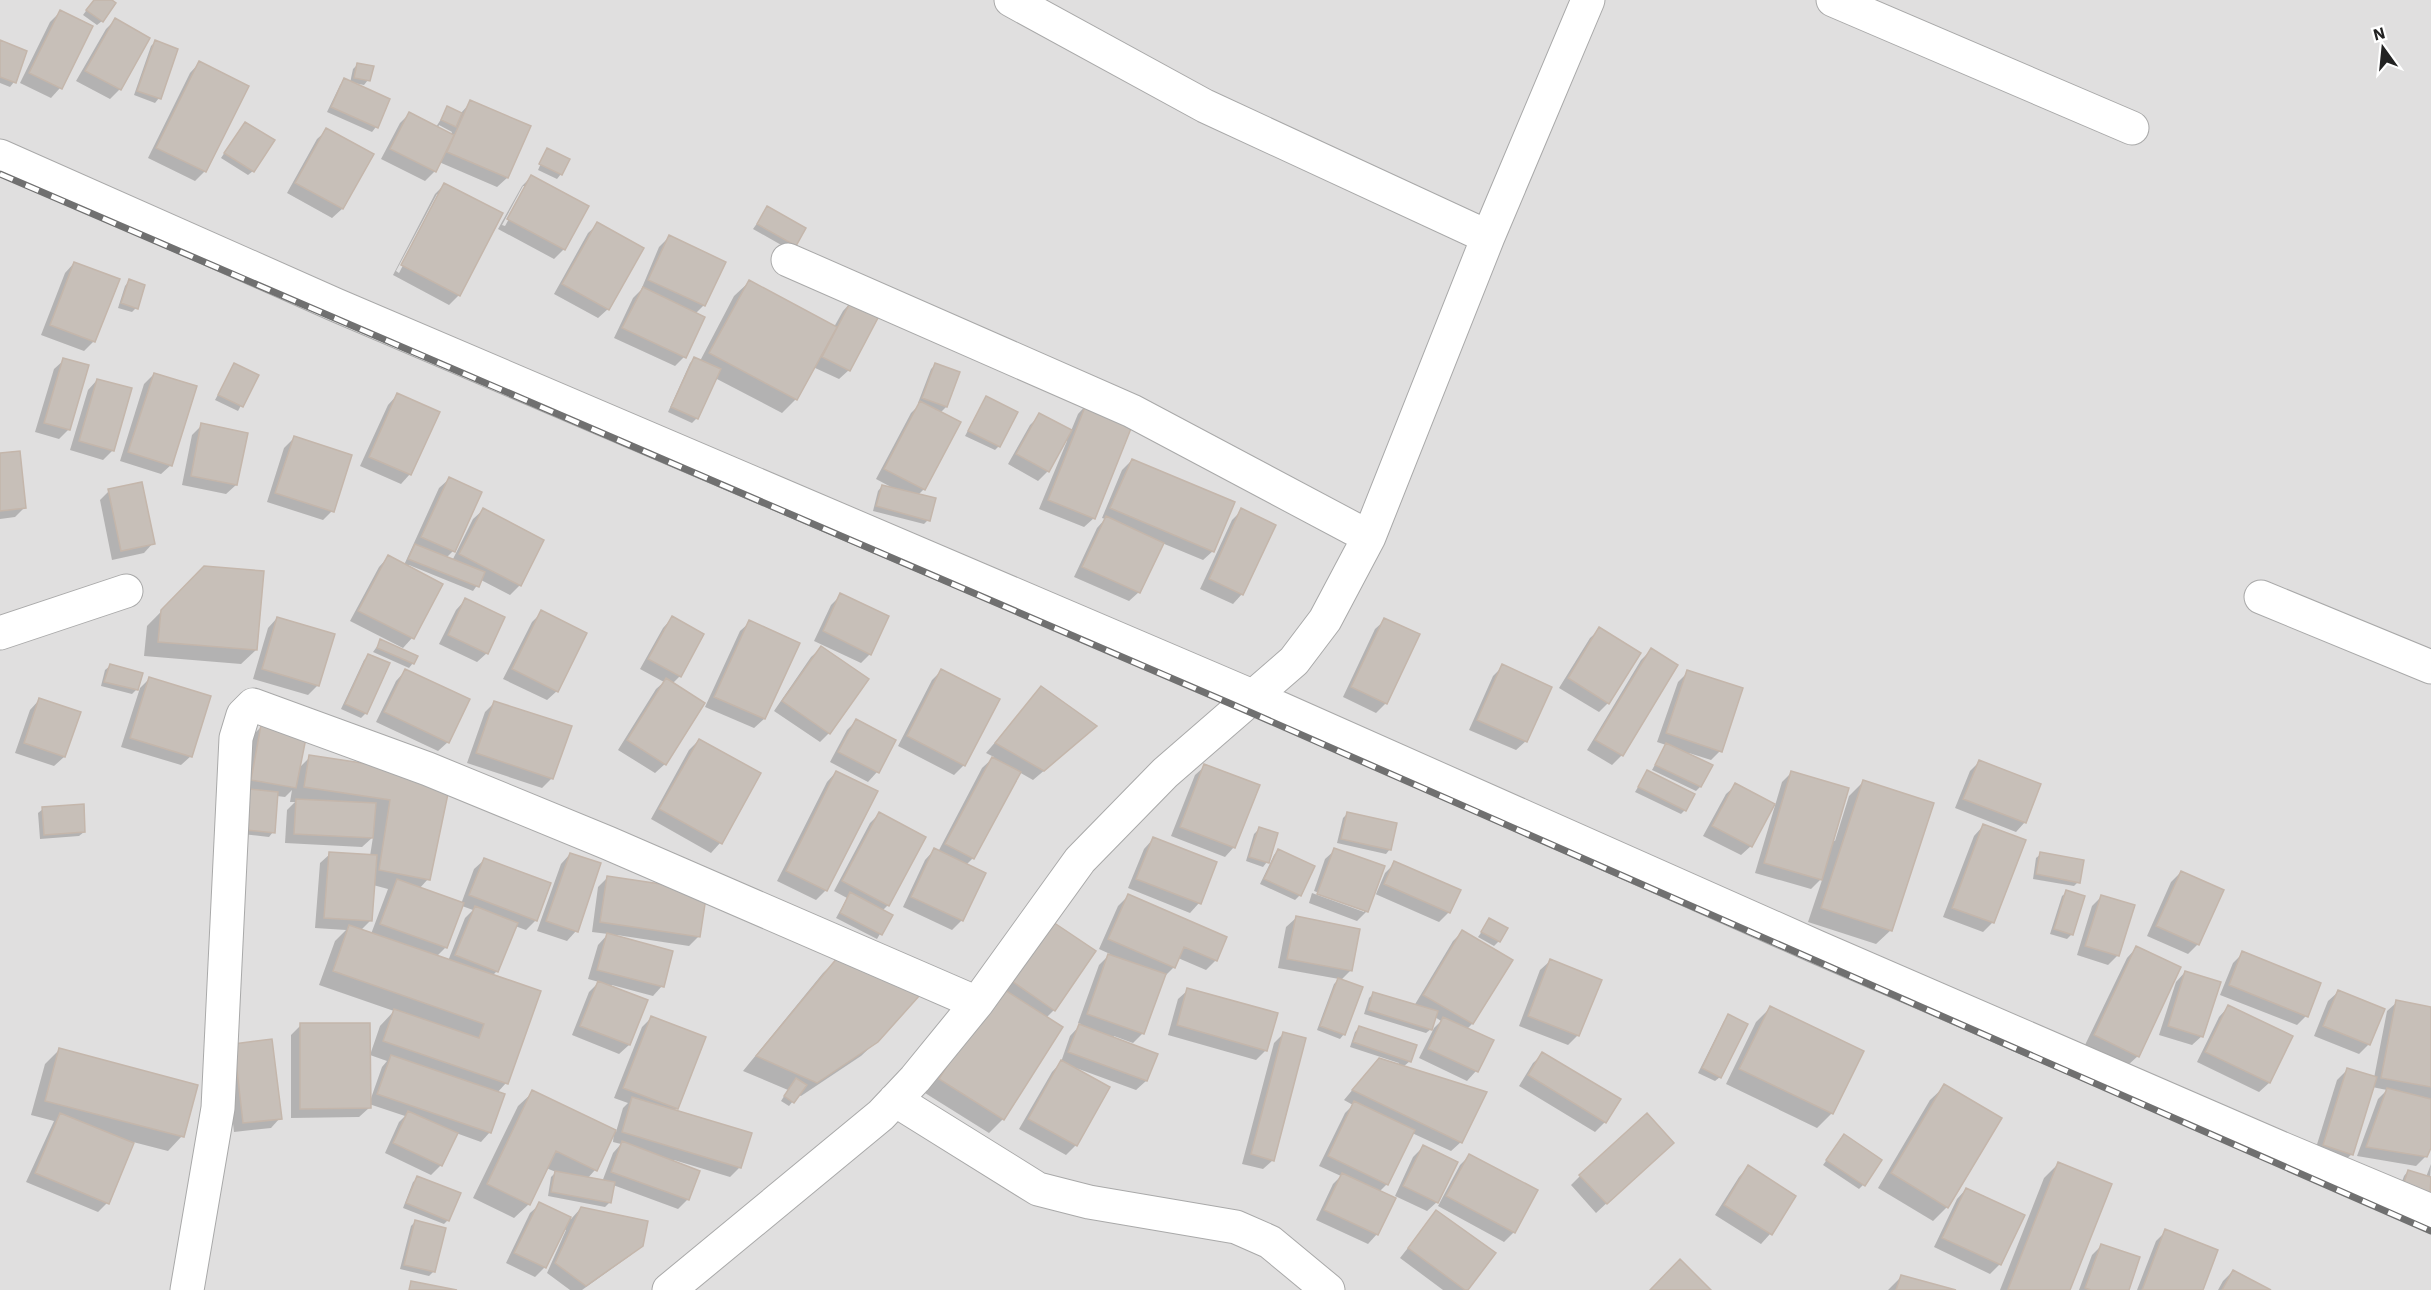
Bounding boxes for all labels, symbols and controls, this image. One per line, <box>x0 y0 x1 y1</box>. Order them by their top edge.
north arrow <box>2353 18 2413 78</box>
text: N <box>2371 22 2387 45</box>

